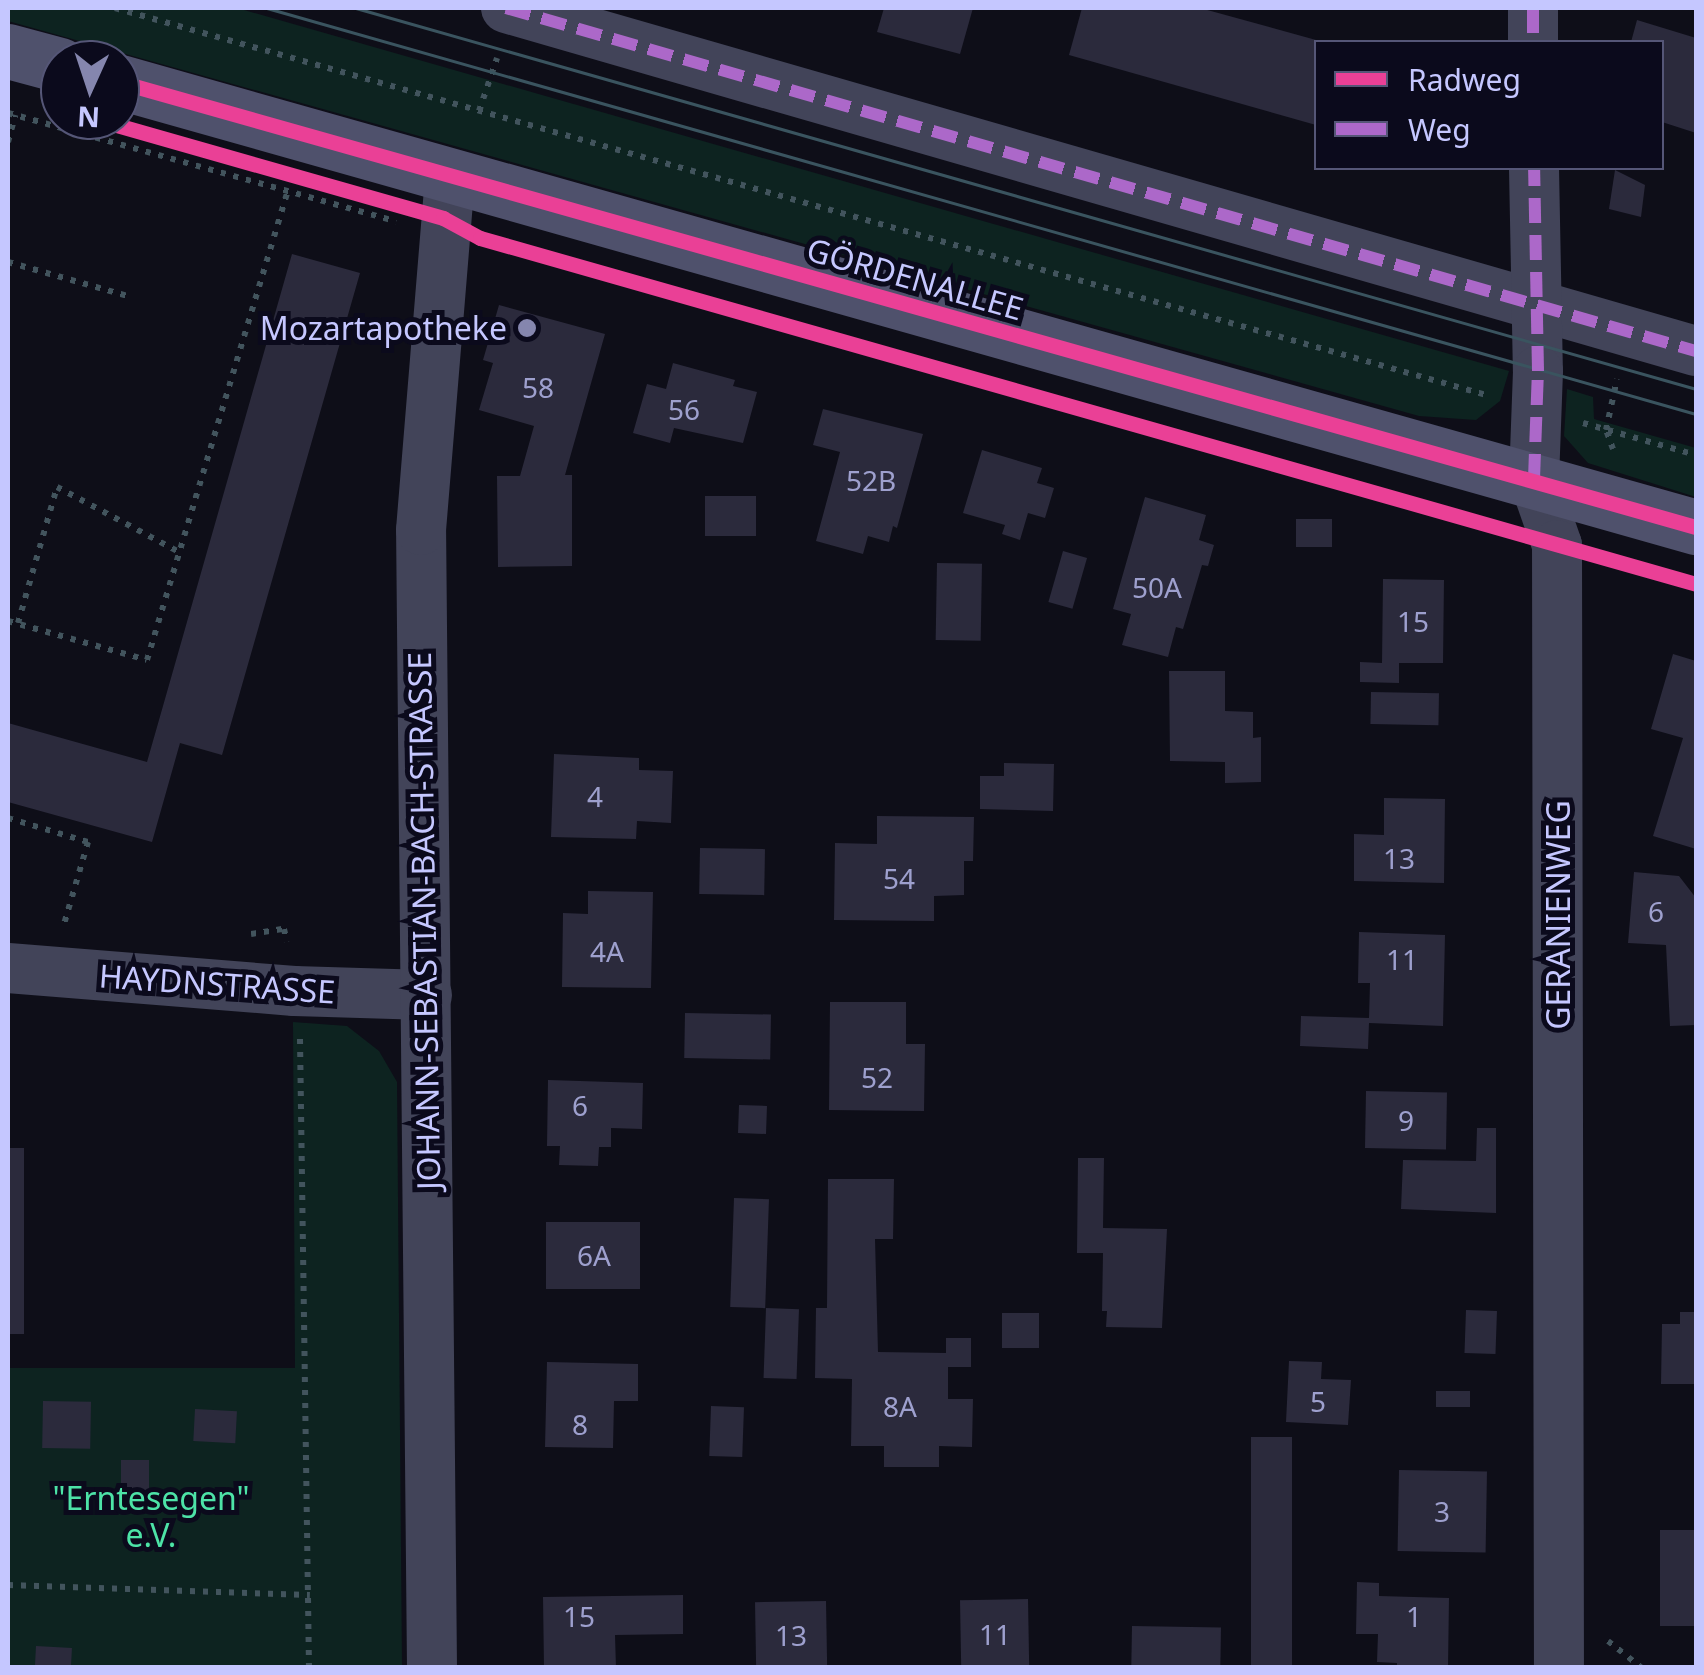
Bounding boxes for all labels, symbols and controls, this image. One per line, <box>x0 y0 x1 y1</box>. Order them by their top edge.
north arrow <box>40 40 140 140</box>
legend <box>1314 40 1664 170</box>
text: Radweg <box>1408 59 1521 100</box>
text: N <box>76 98 101 138</box>
text: Weg <box>1408 109 1471 150</box>
street label: GÖRDENALLEE <box>802 230 1028 328</box>
place label: Mozartapotheke <box>260 309 507 347</box>
marker: Mozartapotheke <box>516 317 538 339</box>
house number: 58 <box>522 370 554 404</box>
house number: 56 <box>668 392 700 426</box>
house number: 52B <box>846 463 896 497</box>
house number: 50A <box>1132 570 1182 604</box>
house number: 15 <box>1397 604 1429 638</box>
street label: JOHANN-SEBASTIAN-BACH-STRASSE <box>400 652 448 1190</box>
house number: 4 <box>587 779 603 813</box>
street label: GERANIENWEG <box>1539 800 1577 1030</box>
house number: 13 <box>1383 841 1415 875</box>
house number: 54 <box>883 861 915 895</box>
house number: 6 <box>1648 894 1664 928</box>
house number: 4A <box>590 934 624 968</box>
house number: 11 <box>1386 942 1418 976</box>
street label: HAYDNSTRASSE <box>98 957 336 1011</box>
house number: 52 <box>861 1060 893 1094</box>
house number: 6 <box>572 1088 588 1122</box>
house number: 9 <box>1398 1103 1414 1137</box>
house number: 6A <box>577 1238 611 1272</box>
house number: 5 <box>1310 1384 1326 1418</box>
house number: 8A <box>883 1389 917 1423</box>
house number: 8 <box>572 1407 588 1441</box>
park label: "Erntesegen" e.V. <box>52 1480 250 1555</box>
house number: 3 <box>1434 1494 1450 1528</box>
house number: 15 <box>563 1599 595 1633</box>
house number: 1 <box>1406 1599 1422 1633</box>
house number: 11 <box>979 1617 1011 1651</box>
house number: 13 <box>775 1618 807 1652</box>

